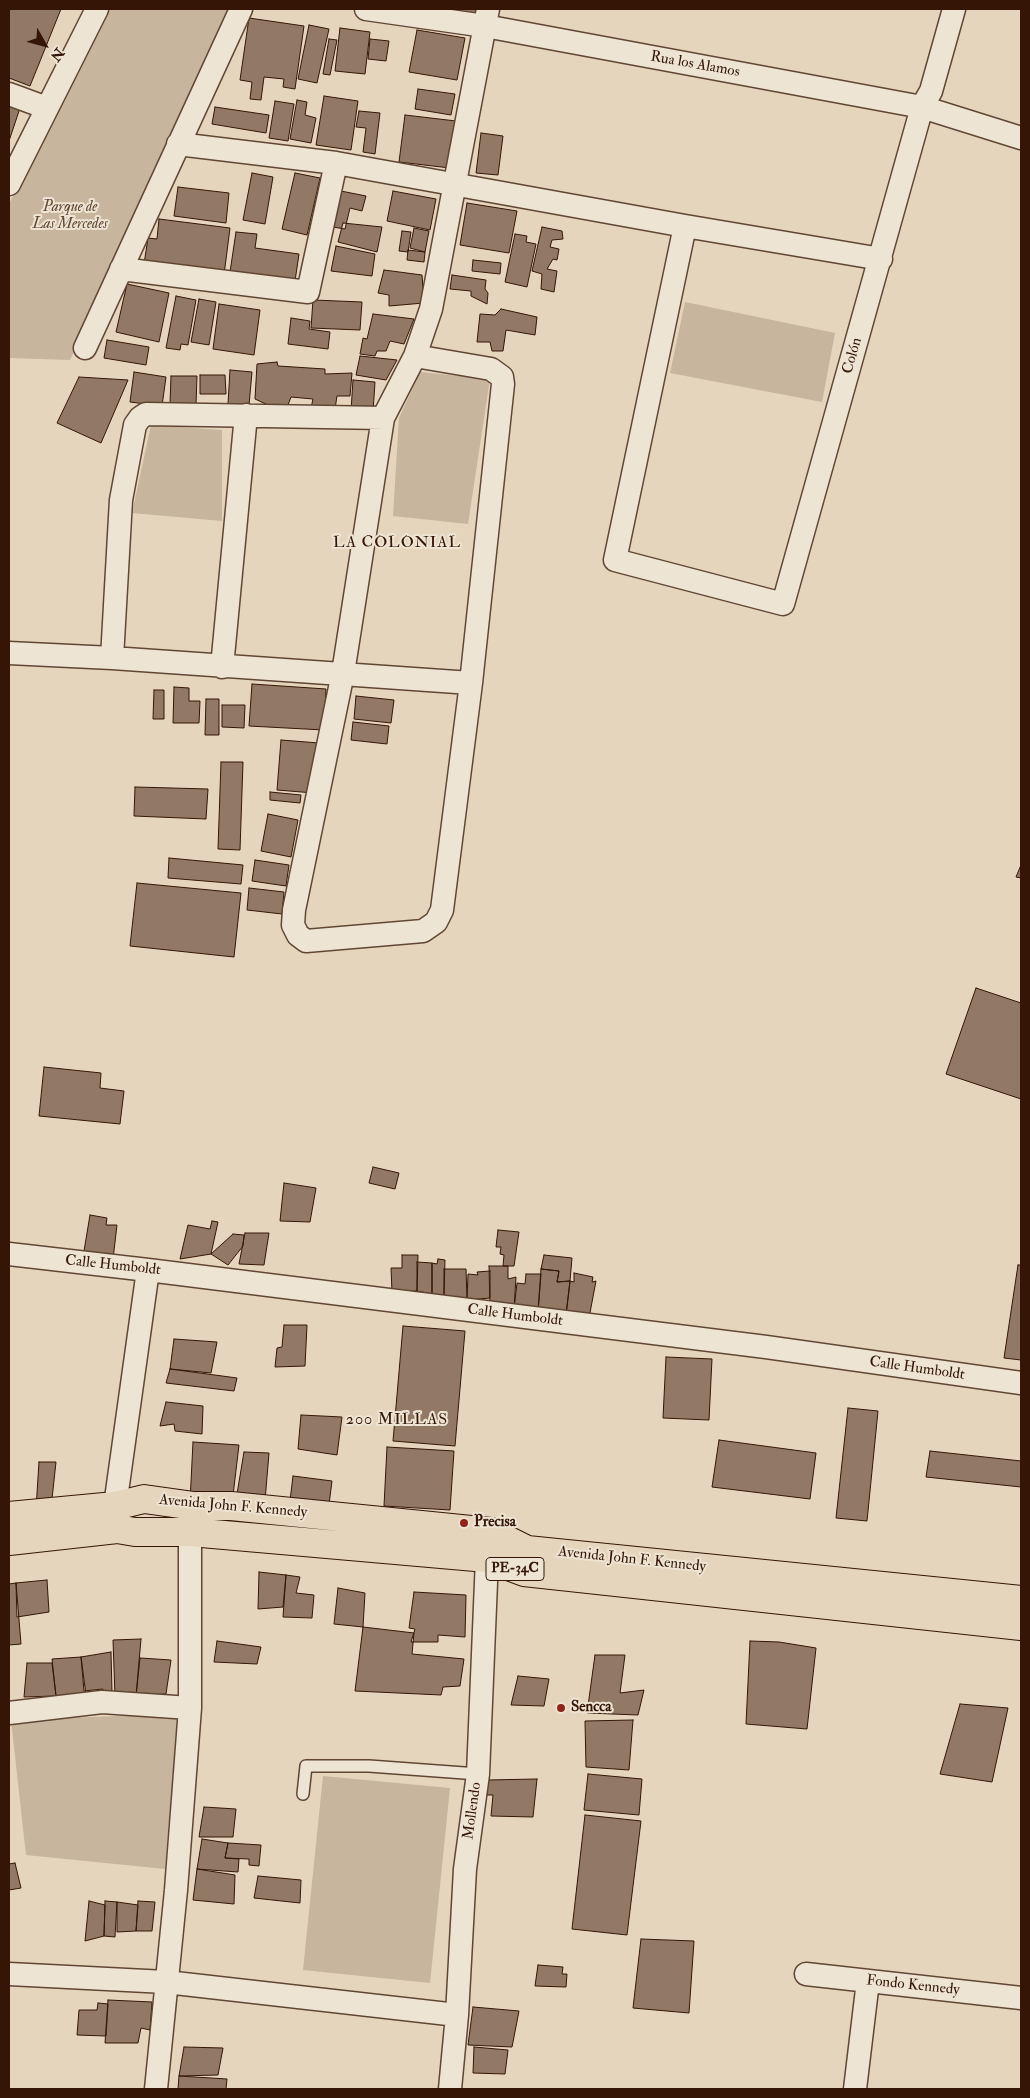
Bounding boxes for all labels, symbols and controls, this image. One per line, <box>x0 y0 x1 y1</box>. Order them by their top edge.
north arrow <box>20 20 70 70</box>
text: N <box>47 44 68 65</box>
street label: Rua los Alamos <box>649 48 741 82</box>
park label: Parque de Las Mercedes <box>32 199 108 234</box>
street label: Colón <box>839 336 867 376</box>
district label: LA COLONIAL <box>332 534 462 554</box>
street label: Calle Humboldt <box>64 1252 162 1280</box>
street label: Calle Humboldt <box>466 1301 564 1331</box>
street label: Calle Humboldt <box>868 1353 966 1385</box>
district label: 200 MILLAS <box>345 1411 449 1431</box>
street label: Avenida John F. Kennedy <box>158 1492 308 1522</box>
place label: Precisa <box>474 1514 516 1532</box>
marker: Precisa <box>458 1517 470 1529</box>
street label: Avenida John F. Kennedy <box>557 1543 707 1577</box>
road number: PE-34C <box>486 1558 544 1580</box>
place label: Sencca <box>571 1699 612 1717</box>
marker: Sencca <box>555 1702 567 1714</box>
street label: Mollendo <box>460 1781 486 1841</box>
street label: Fondo Kennedy <box>865 1972 961 2000</box>

